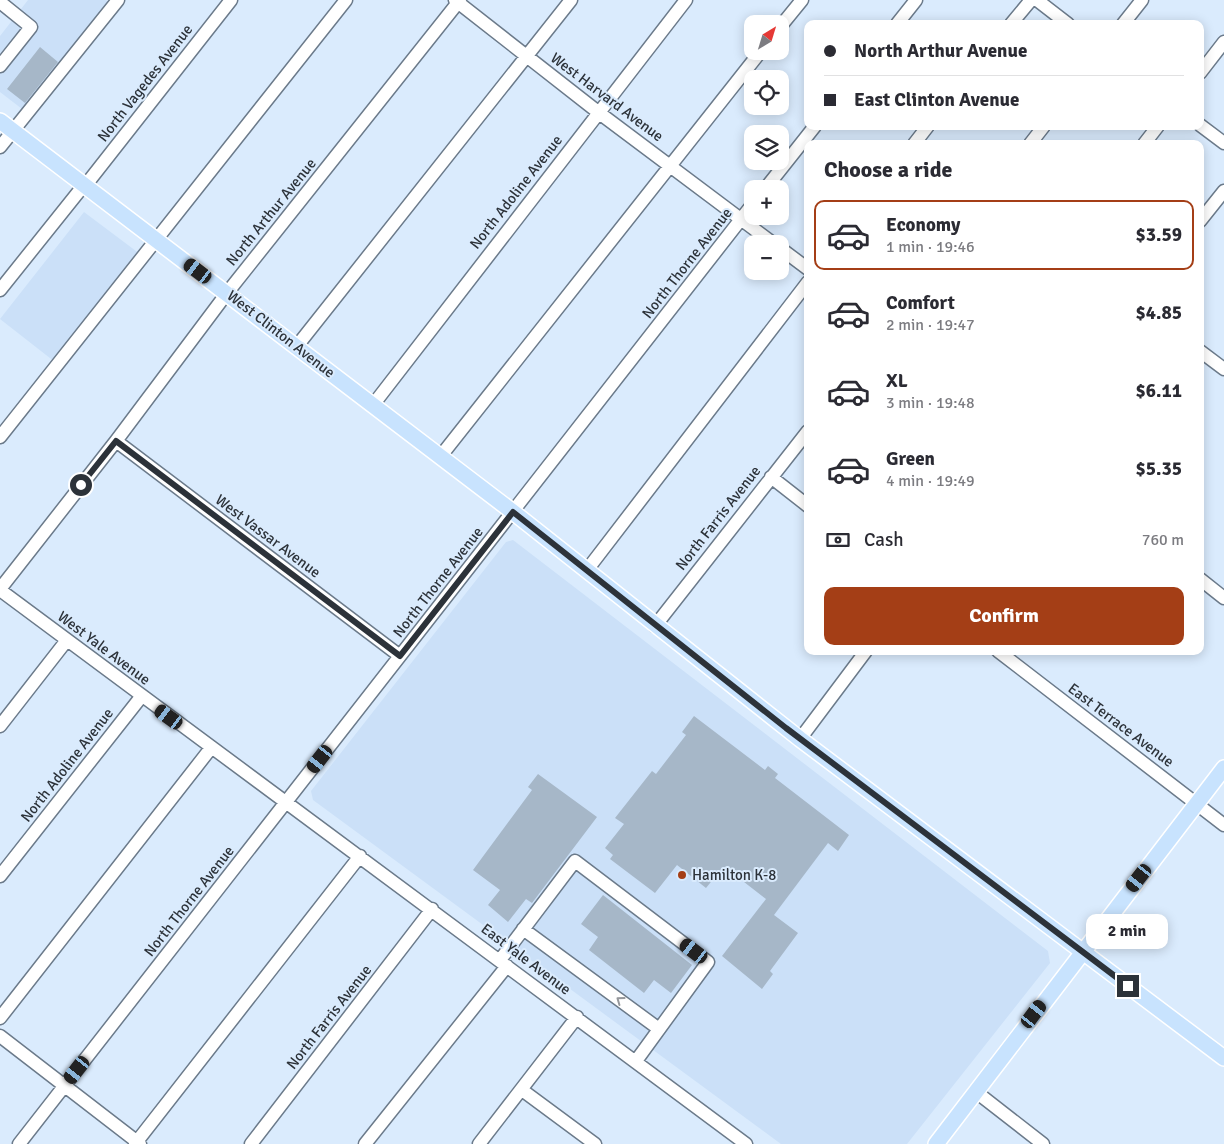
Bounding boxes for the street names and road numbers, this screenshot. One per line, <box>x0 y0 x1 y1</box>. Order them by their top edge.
street label: North Vagedes Avenue <box>94 21 196 145</box>
street label: West Harvard Avenue <box>547 49 667 145</box>
street label: North Adoline Avenue <box>466 131 566 253</box>
street label: North Arthur Avenue <box>222 155 320 269</box>
street label: North Thorne Avenue <box>638 204 736 322</box>
street label: West Clinton Avenue <box>224 286 338 382</box>
street label: North Farris Avenue <box>672 462 764 574</box>
street label: West Vassar Avenue <box>212 491 324 581</box>
street label: North Thorne Avenue <box>389 523 487 641</box>
street label: West Yale Avenue <box>54 607 154 689</box>
street label: East Terrace Avenue <box>1064 679 1178 771</box>
street label: North Adoline Avenue <box>17 704 117 826</box>
street label: North Thorne Avenue <box>140 842 238 960</box>
street label: East Yale Avenue <box>478 919 574 999</box>
street label: North Farris Avenue <box>283 961 375 1073</box>

